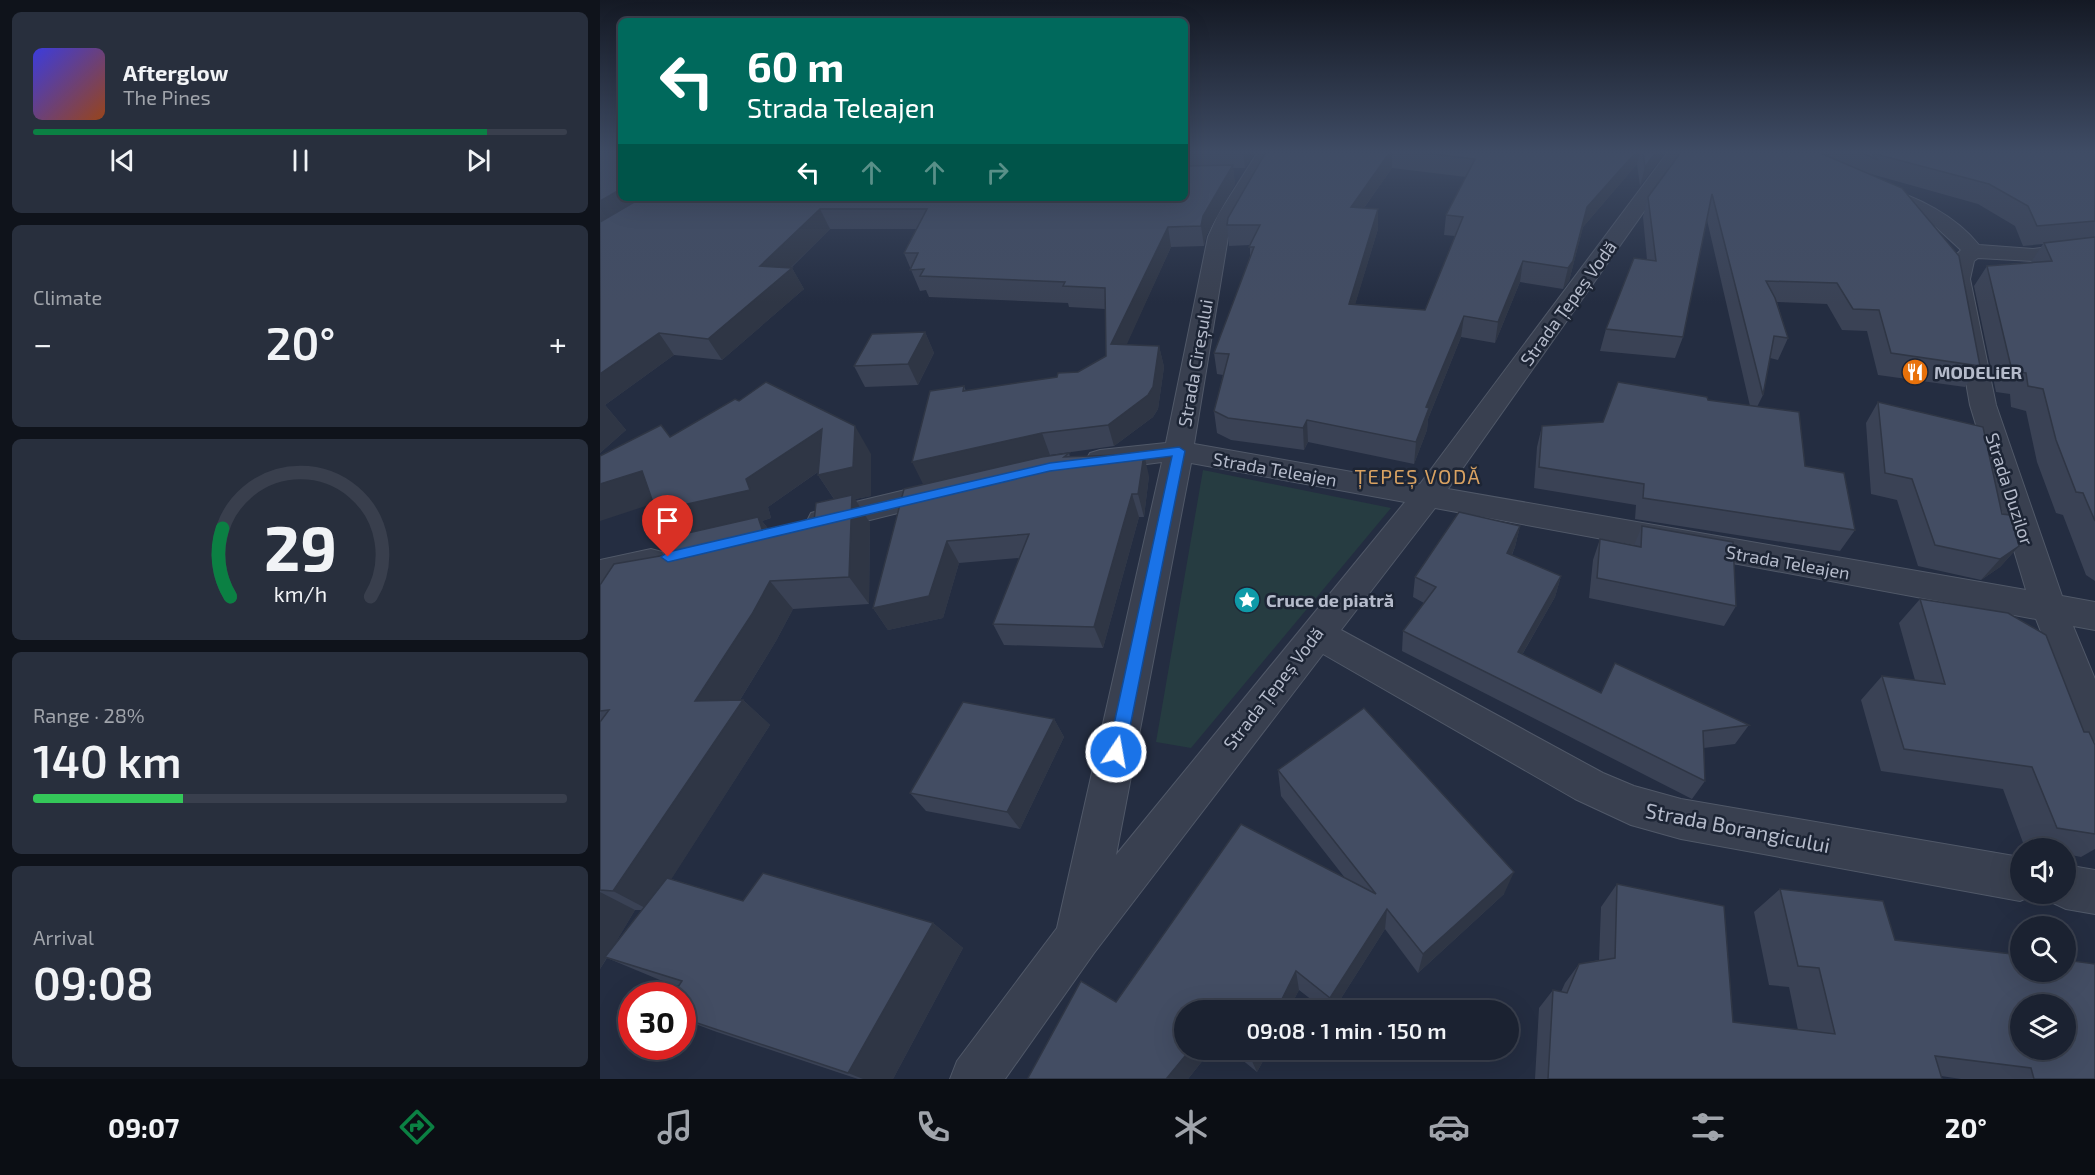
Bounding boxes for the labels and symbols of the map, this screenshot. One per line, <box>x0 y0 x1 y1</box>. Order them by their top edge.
street label: Strada Țepeș Vodă <box>1515 236 1622 370</box>
street label: Strada Cireșului <box>1173 298 1218 429</box>
restaurant icon: MODELiER <box>1900 357 1930 387</box>
place label: MODELiER <box>1934 361 2023 383</box>
street label: Strada Duzilor <box>1981 430 2039 548</box>
street label: Strada Teleajen <box>1211 447 1339 491</box>
district label: ȚEPEȘ VODĂ <box>1354 464 1482 490</box>
pin <box>642 495 693 557</box>
street label: Strada Teleajen <box>1724 540 1852 584</box>
place icon: Cruce de piatră <box>1232 585 1262 615</box>
place label: Cruce de piatră <box>1266 589 1394 611</box>
street label: Strada Țepeș Vodă <box>1218 622 1328 754</box>
position arrow <box>1084 720 1148 784</box>
street label: Strada Borangicului <box>1644 797 1832 857</box>
speed limit sign: 30 <box>618 982 696 1060</box>

